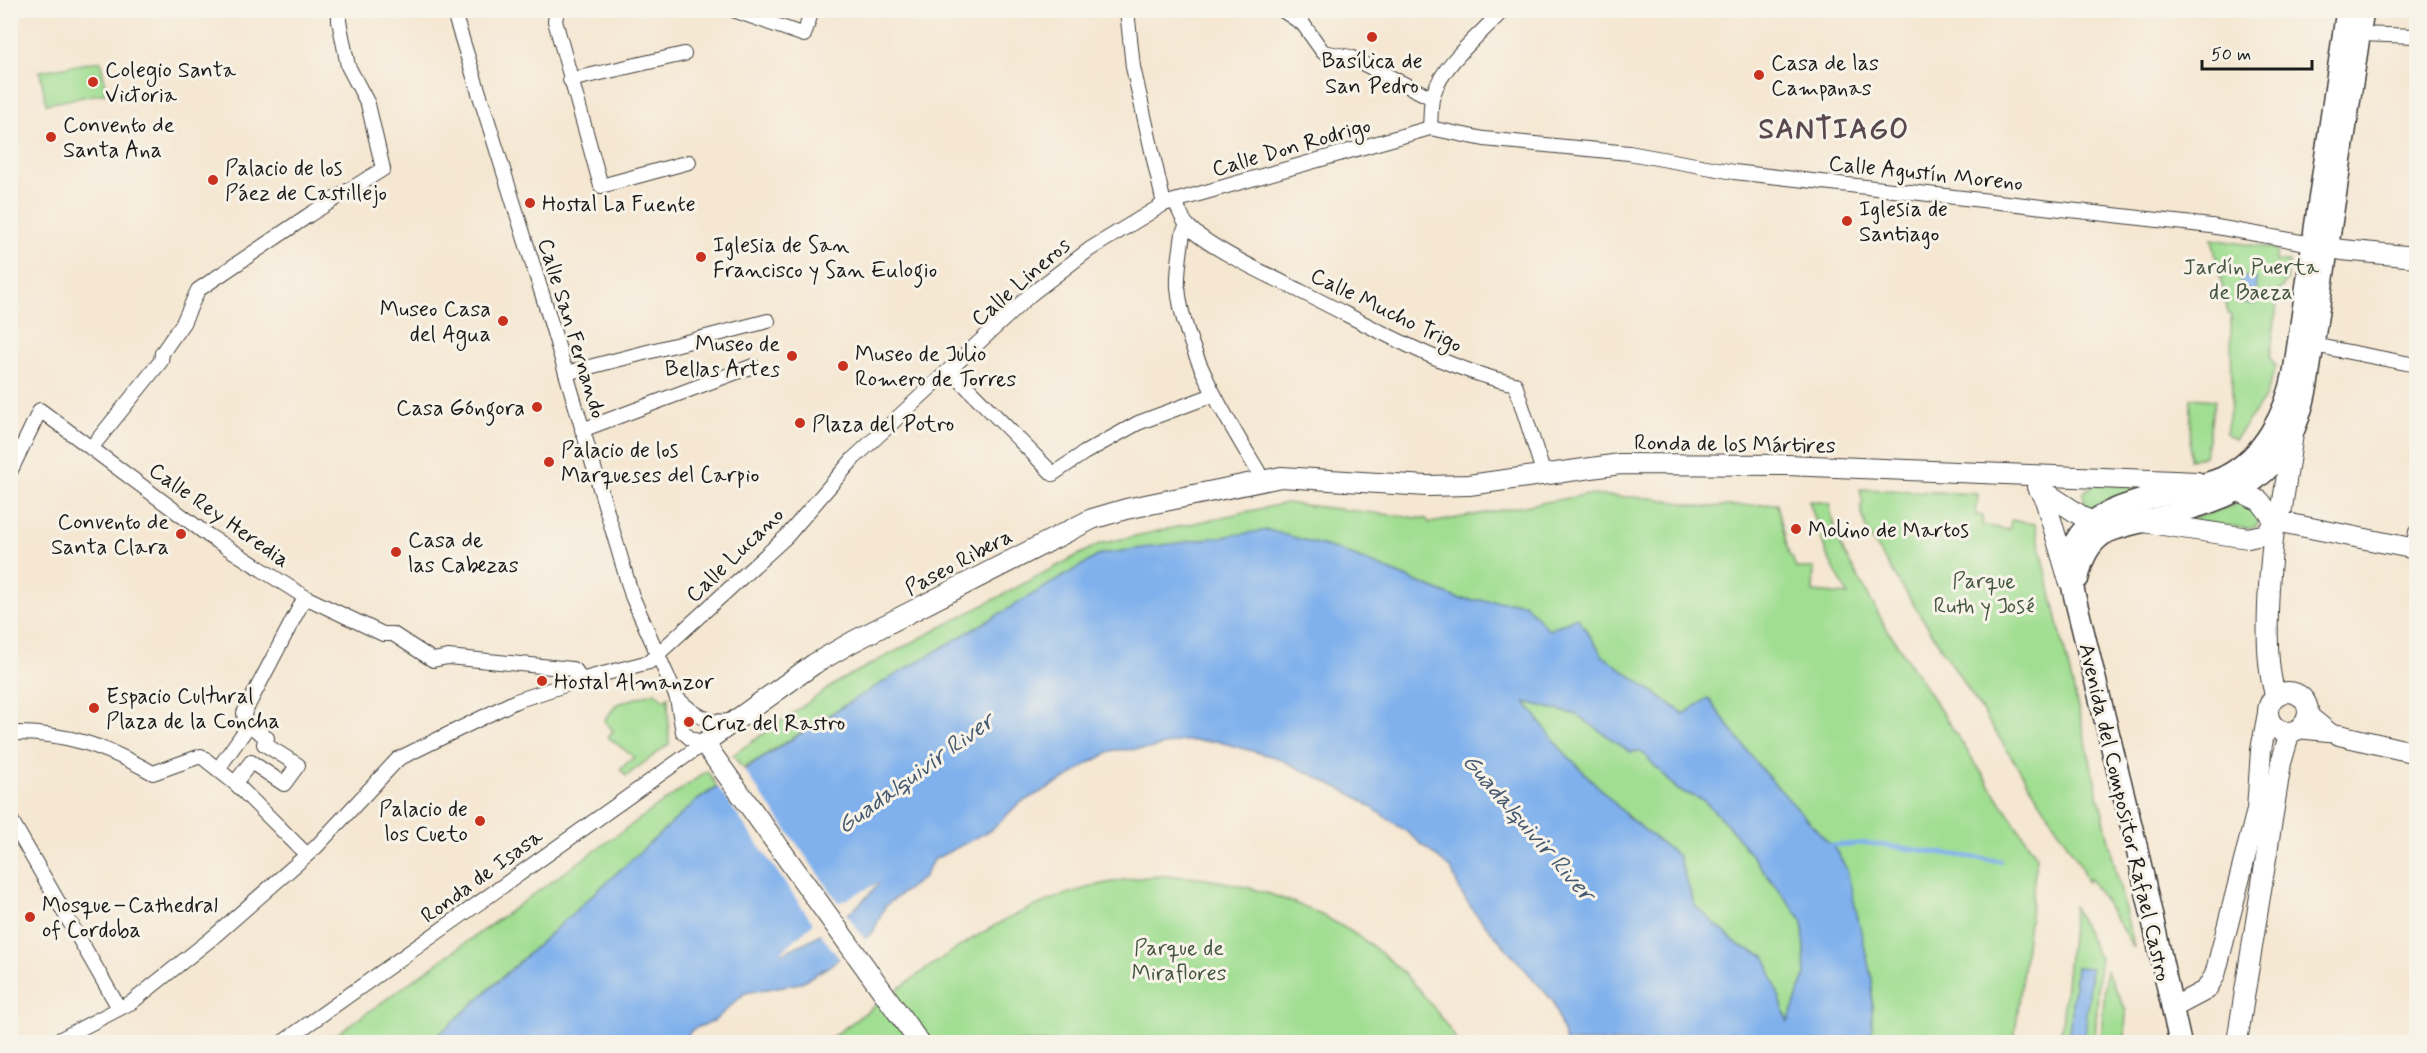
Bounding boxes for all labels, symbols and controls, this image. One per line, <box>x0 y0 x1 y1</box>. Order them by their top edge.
marker: Basílica de San Pedro <box>1365 30 1379 44</box>
scale bar <box>2202 33 2312 71</box>
text: 50 m <box>2211 43 2251 67</box>
place label: Basílica de San Pedro <box>1321 48 1423 101</box>
place label: Casa de las Campanas <box>1771 50 1879 103</box>
place label: Colegio Santa Victoria <box>105 57 237 110</box>
marker: Casa de las Campanas <box>1752 68 1766 82</box>
marker: Colegio Santa Victoria <box>86 75 100 89</box>
place label: Convento de Santa Ana <box>63 112 175 165</box>
street label: Calle Don Rodrigo <box>1209 112 1375 187</box>
district label: SANTIAGO <box>1758 112 1910 149</box>
marker: Convento de Santa Ana <box>44 130 58 144</box>
street label: Calle Agustín Moreno <box>1827 150 2024 199</box>
place label: Palacio de los Páez de Castillejo <box>225 155 387 208</box>
marker: Palacio de los Páez de Castillejo <box>206 173 220 187</box>
place label: Hostal La Fuente <box>542 191 696 219</box>
marker: Hostal La Fuente <box>523 196 537 210</box>
place label: Iglesia de Santiago <box>1859 196 1948 250</box>
marker: Iglesia de Santiago <box>1840 214 1854 228</box>
place label: Iglesia de San Francisco y San Eulogio <box>713 232 937 288</box>
street label: Calle Lineros <box>966 232 1077 333</box>
street label: Calle San Fernando <box>530 235 612 422</box>
marker: Iglesia de San Francisco y San Eulogio <box>694 250 708 264</box>
park label: Jardín Puerta de Baeza <box>2183 254 2320 307</box>
street label: Calle Mucho Trigo <box>1304 262 1467 362</box>
place label: Museo Casa del Agua <box>380 296 491 352</box>
marker: Museo Casa del Agua <box>496 314 510 328</box>
place label: Museo de Bellas Artes <box>665 331 780 384</box>
place label: Museo de Julio Romero de Torres <box>855 341 1016 394</box>
marker: Museo de Bellas Artes <box>785 349 799 363</box>
marker: Museo de Julio Romero de Torres <box>836 359 850 373</box>
place label: Casa Góngora <box>396 395 525 426</box>
marker: Casa Góngora <box>530 400 544 414</box>
place label: Plaza del Potro <box>812 411 954 439</box>
marker: Plaza del Potro <box>793 416 807 430</box>
street label: Ronda de los Mártires <box>1634 429 1836 461</box>
place label: Palacio de los Marqueses del Carpio <box>561 437 759 490</box>
marker: Palacio de los Marqueses del Carpio <box>542 455 556 469</box>
street label: Calle Rey Heredia <box>143 457 295 575</box>
street label: Calle Lucano <box>680 502 790 609</box>
place label: Convento de Santa Clara <box>51 509 169 562</box>
place label: Molino de Martos <box>1808 517 1969 545</box>
marker: Molino de Martos <box>1789 522 1803 536</box>
street label: Paseo Ribera <box>900 523 1017 603</box>
marker: Convento de Santa Clara <box>174 527 188 541</box>
place label: Casa de las Cabezas <box>408 527 519 580</box>
marker: Casa de las Cabezas <box>389 545 403 559</box>
park label: Parque Ruth y José <box>1933 568 2035 621</box>
street label: Avenida del Compositor Rafael Castro <box>2071 641 2177 984</box>
place label: Hostal Almanzor <box>554 669 715 697</box>
marker: Hostal Almanzor <box>535 674 549 688</box>
place label: Espacio Cultural Plaza de la Concha <box>106 683 280 736</box>
marker: Espacio Cultural Plaza de la Concha <box>87 701 101 715</box>
water label: Guadalquivir River <box>831 704 1004 842</box>
place label: Cruz del Rastro <box>701 710 845 738</box>
marker: Cruz del Rastro <box>682 715 696 729</box>
water label: Guadalquivir River <box>1455 747 1603 912</box>
place label: Palacio de los Cueto <box>379 796 468 849</box>
marker: Palacio de los Cueto <box>473 814 487 828</box>
street label: Ronda de Isasa <box>416 823 549 930</box>
place label: Mosque–Cathedral of Cordoba <box>42 892 218 945</box>
marker: Mosque–Cathedral of Cordoba <box>23 910 37 924</box>
park label: Parque de Miraflores <box>1131 935 1227 988</box>

